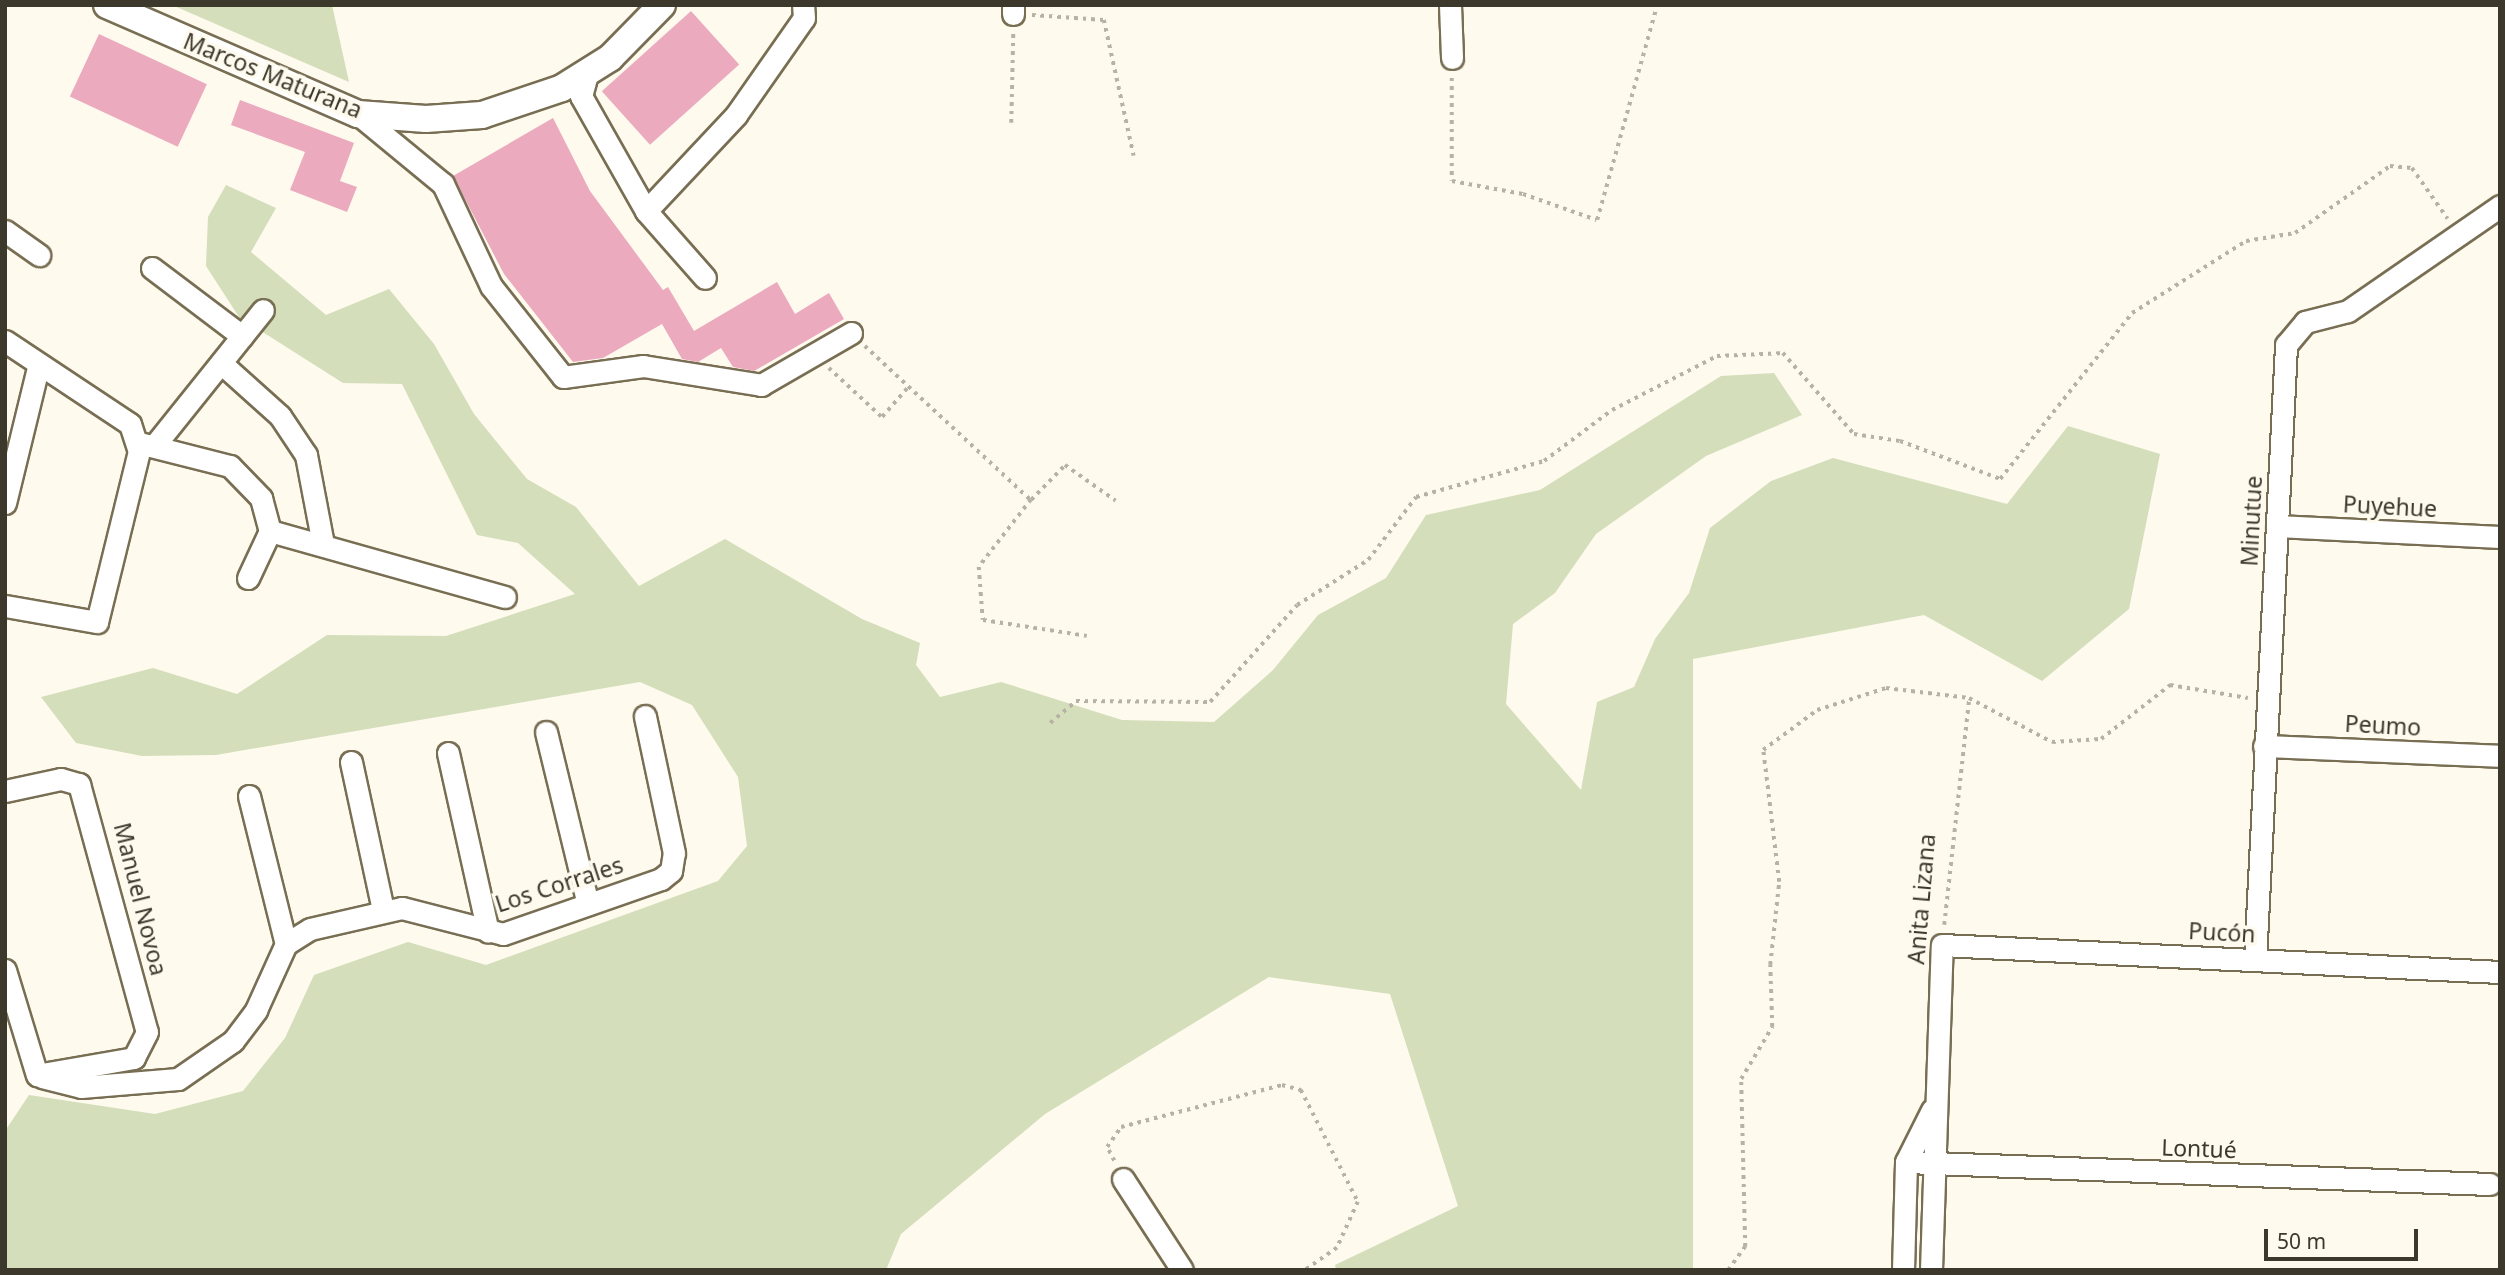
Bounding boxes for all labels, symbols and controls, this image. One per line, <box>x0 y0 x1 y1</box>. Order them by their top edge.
street label: Marcos Maturana <box>180 27 366 123</box>
street label: Minutue <box>2235 475 2267 567</box>
street label: Puyehue <box>2342 490 2438 522</box>
street label: Peumo <box>2344 709 2422 741</box>
street label: Manuel Novoa <box>109 820 173 978</box>
street label: Anita Lizana <box>1902 833 1940 965</box>
street label: Los Corrales <box>492 850 626 918</box>
street label: Pucón <box>2188 916 2256 948</box>
street label: Lontué <box>2161 1133 2237 1163</box>
scale bar <box>2267 1216 2421 1260</box>
text: 50 m <box>2277 1227 2326 1255</box>

